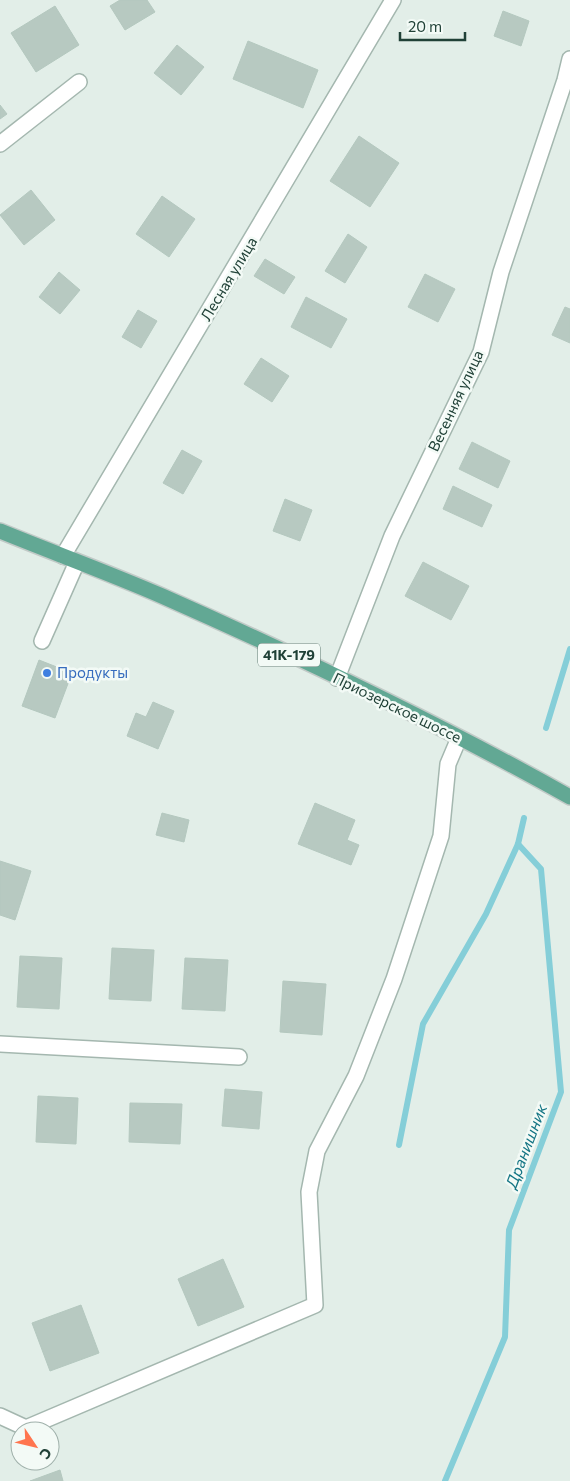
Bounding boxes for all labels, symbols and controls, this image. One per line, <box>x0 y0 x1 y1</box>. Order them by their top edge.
scale bar <box>400 10 465 42</box>
text: 20 m <box>408 17 442 35</box>
street label: Лесная улица <box>196 233 260 324</box>
street label: Весенняя улица <box>424 347 486 454</box>
road number: 41К-179 <box>258 644 320 666</box>
place label: Продукты <box>57 663 128 681</box>
marker: Продукты <box>41 667 53 679</box>
street label: Приозерское шоссе <box>330 668 465 746</box>
water label: Дранишник <box>500 1101 550 1192</box>
north arrow <box>10 1421 60 1471</box>
text: С <box>36 1445 56 1463</box>

